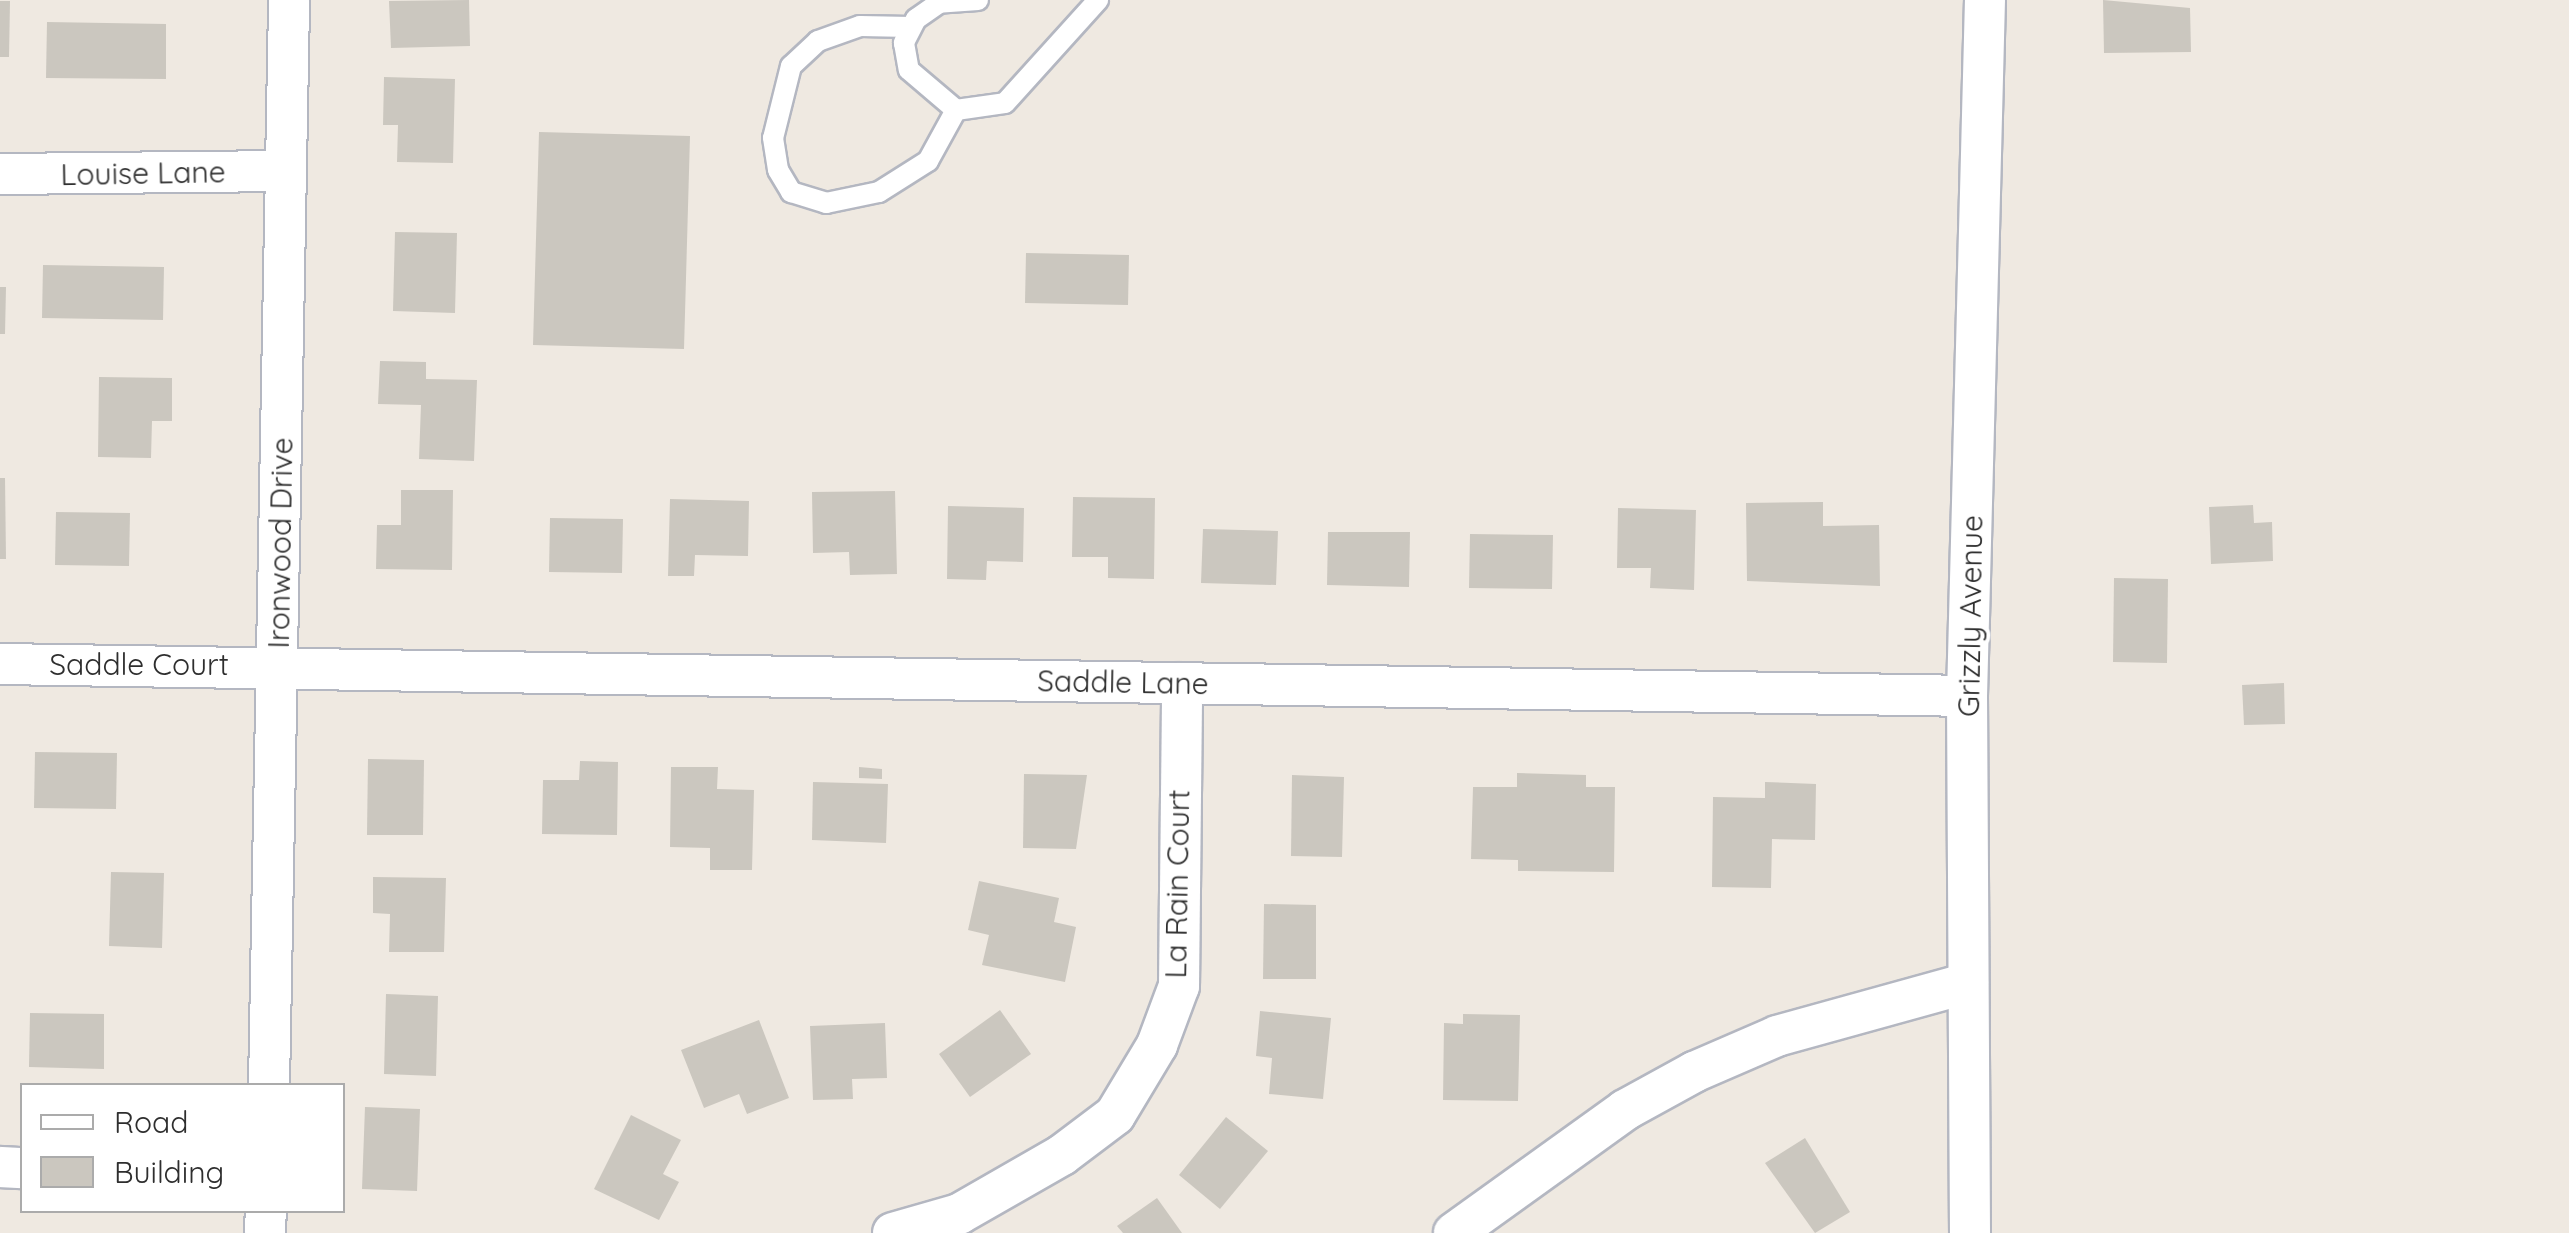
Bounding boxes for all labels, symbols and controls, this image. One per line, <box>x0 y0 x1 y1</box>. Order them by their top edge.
street label: Louise Lane <box>60 154 226 192</box>
street label: Ironwood Drive <box>260 437 300 649</box>
street label: Grizzly Avenue <box>1950 515 1990 717</box>
street label: Saddle Court <box>49 646 229 682</box>
street label: Saddle Lane <box>1037 663 1209 701</box>
street label: La Rain Court <box>1157 789 1197 979</box>
legend <box>20 1083 345 1213</box>
text: Road <box>114 1103 188 1141</box>
text: Building <box>114 1153 224 1191</box>

